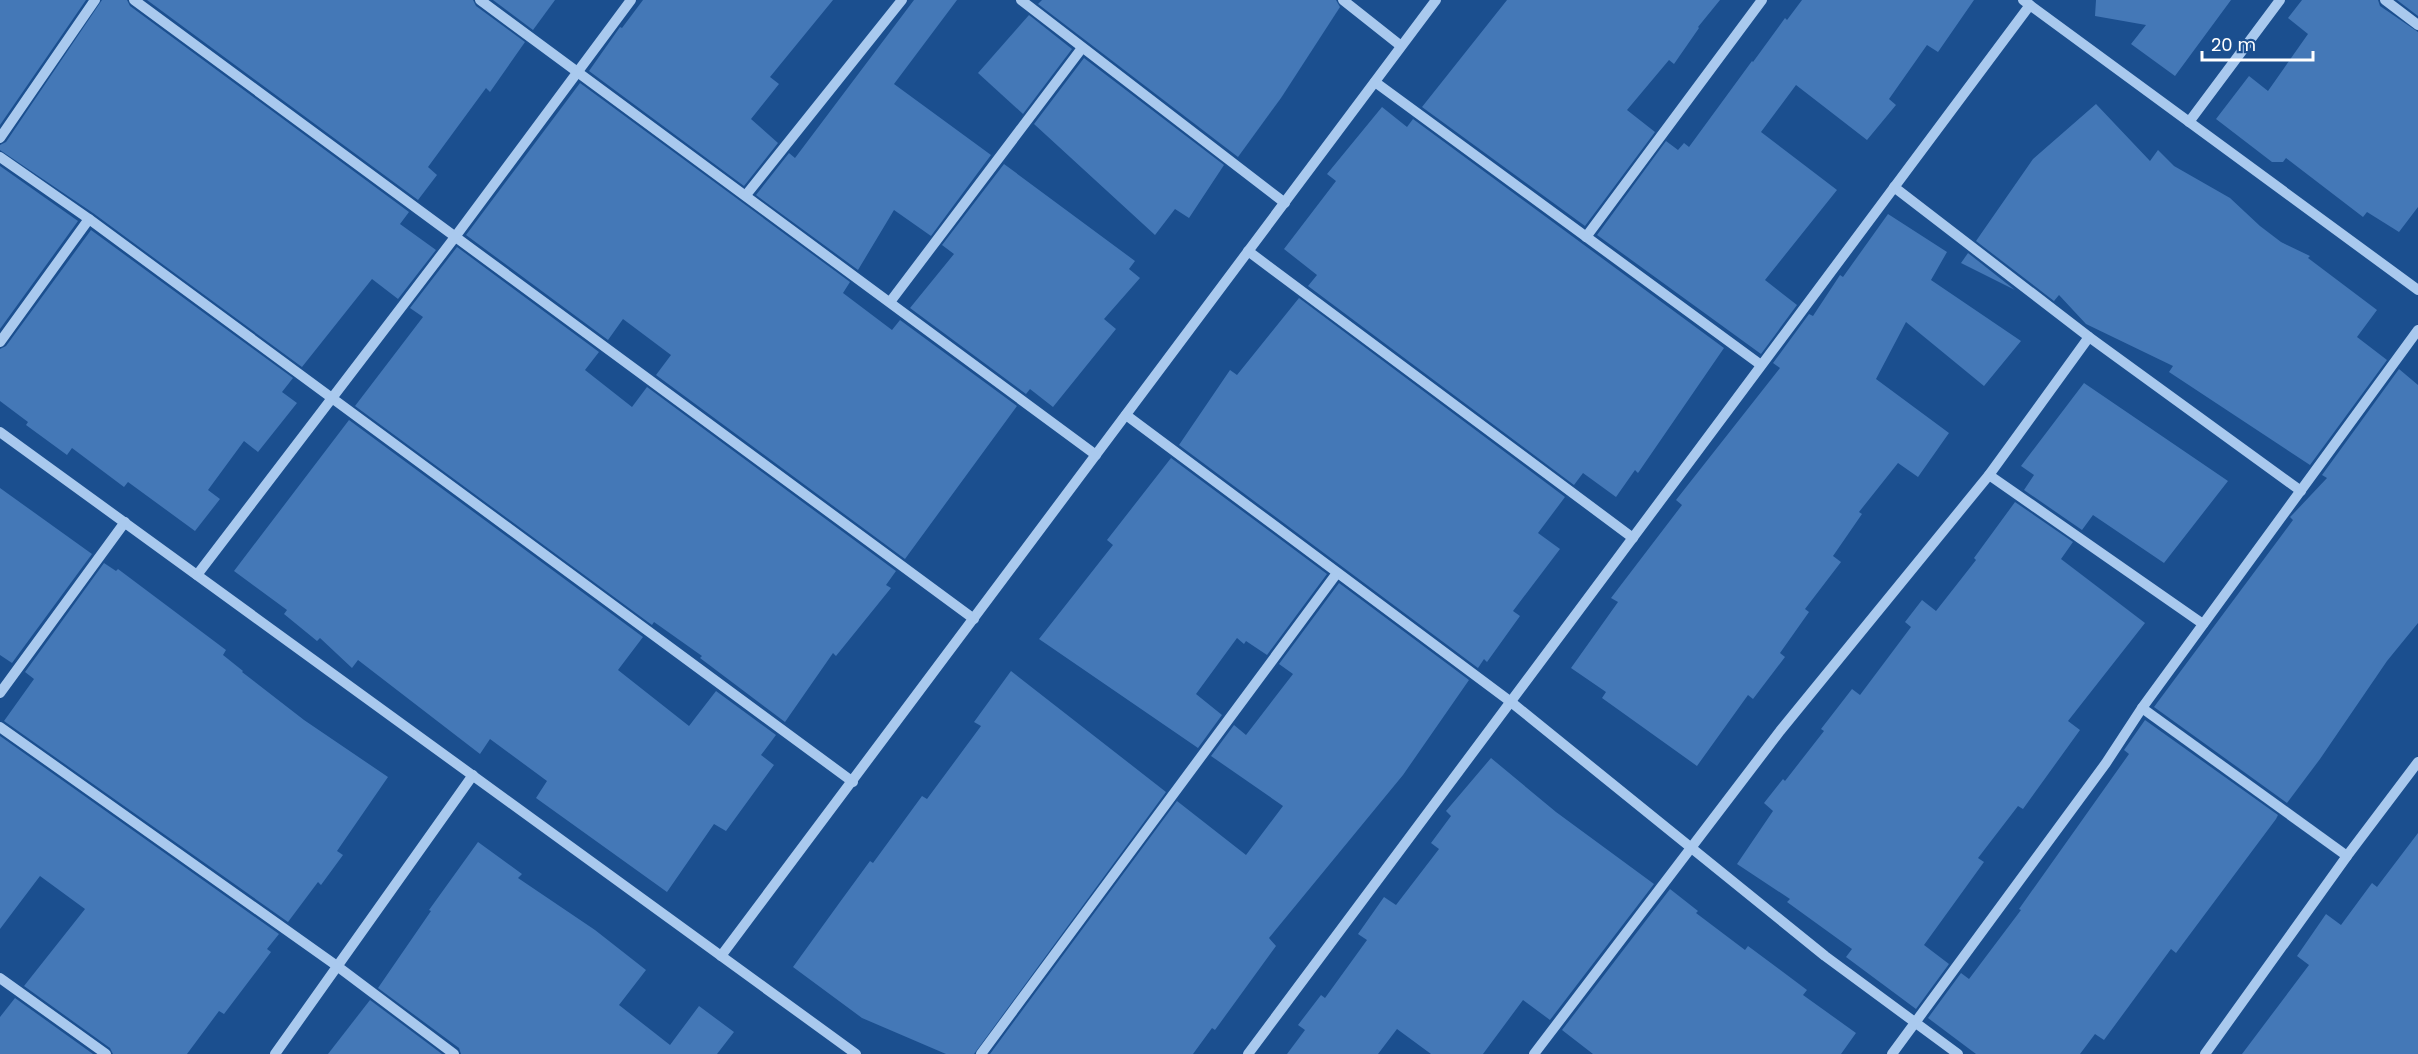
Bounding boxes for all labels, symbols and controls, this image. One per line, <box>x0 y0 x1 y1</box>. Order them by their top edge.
scale bar <box>2202 24 2313 62</box>
text: 20 m <box>2211 32 2256 57</box>

